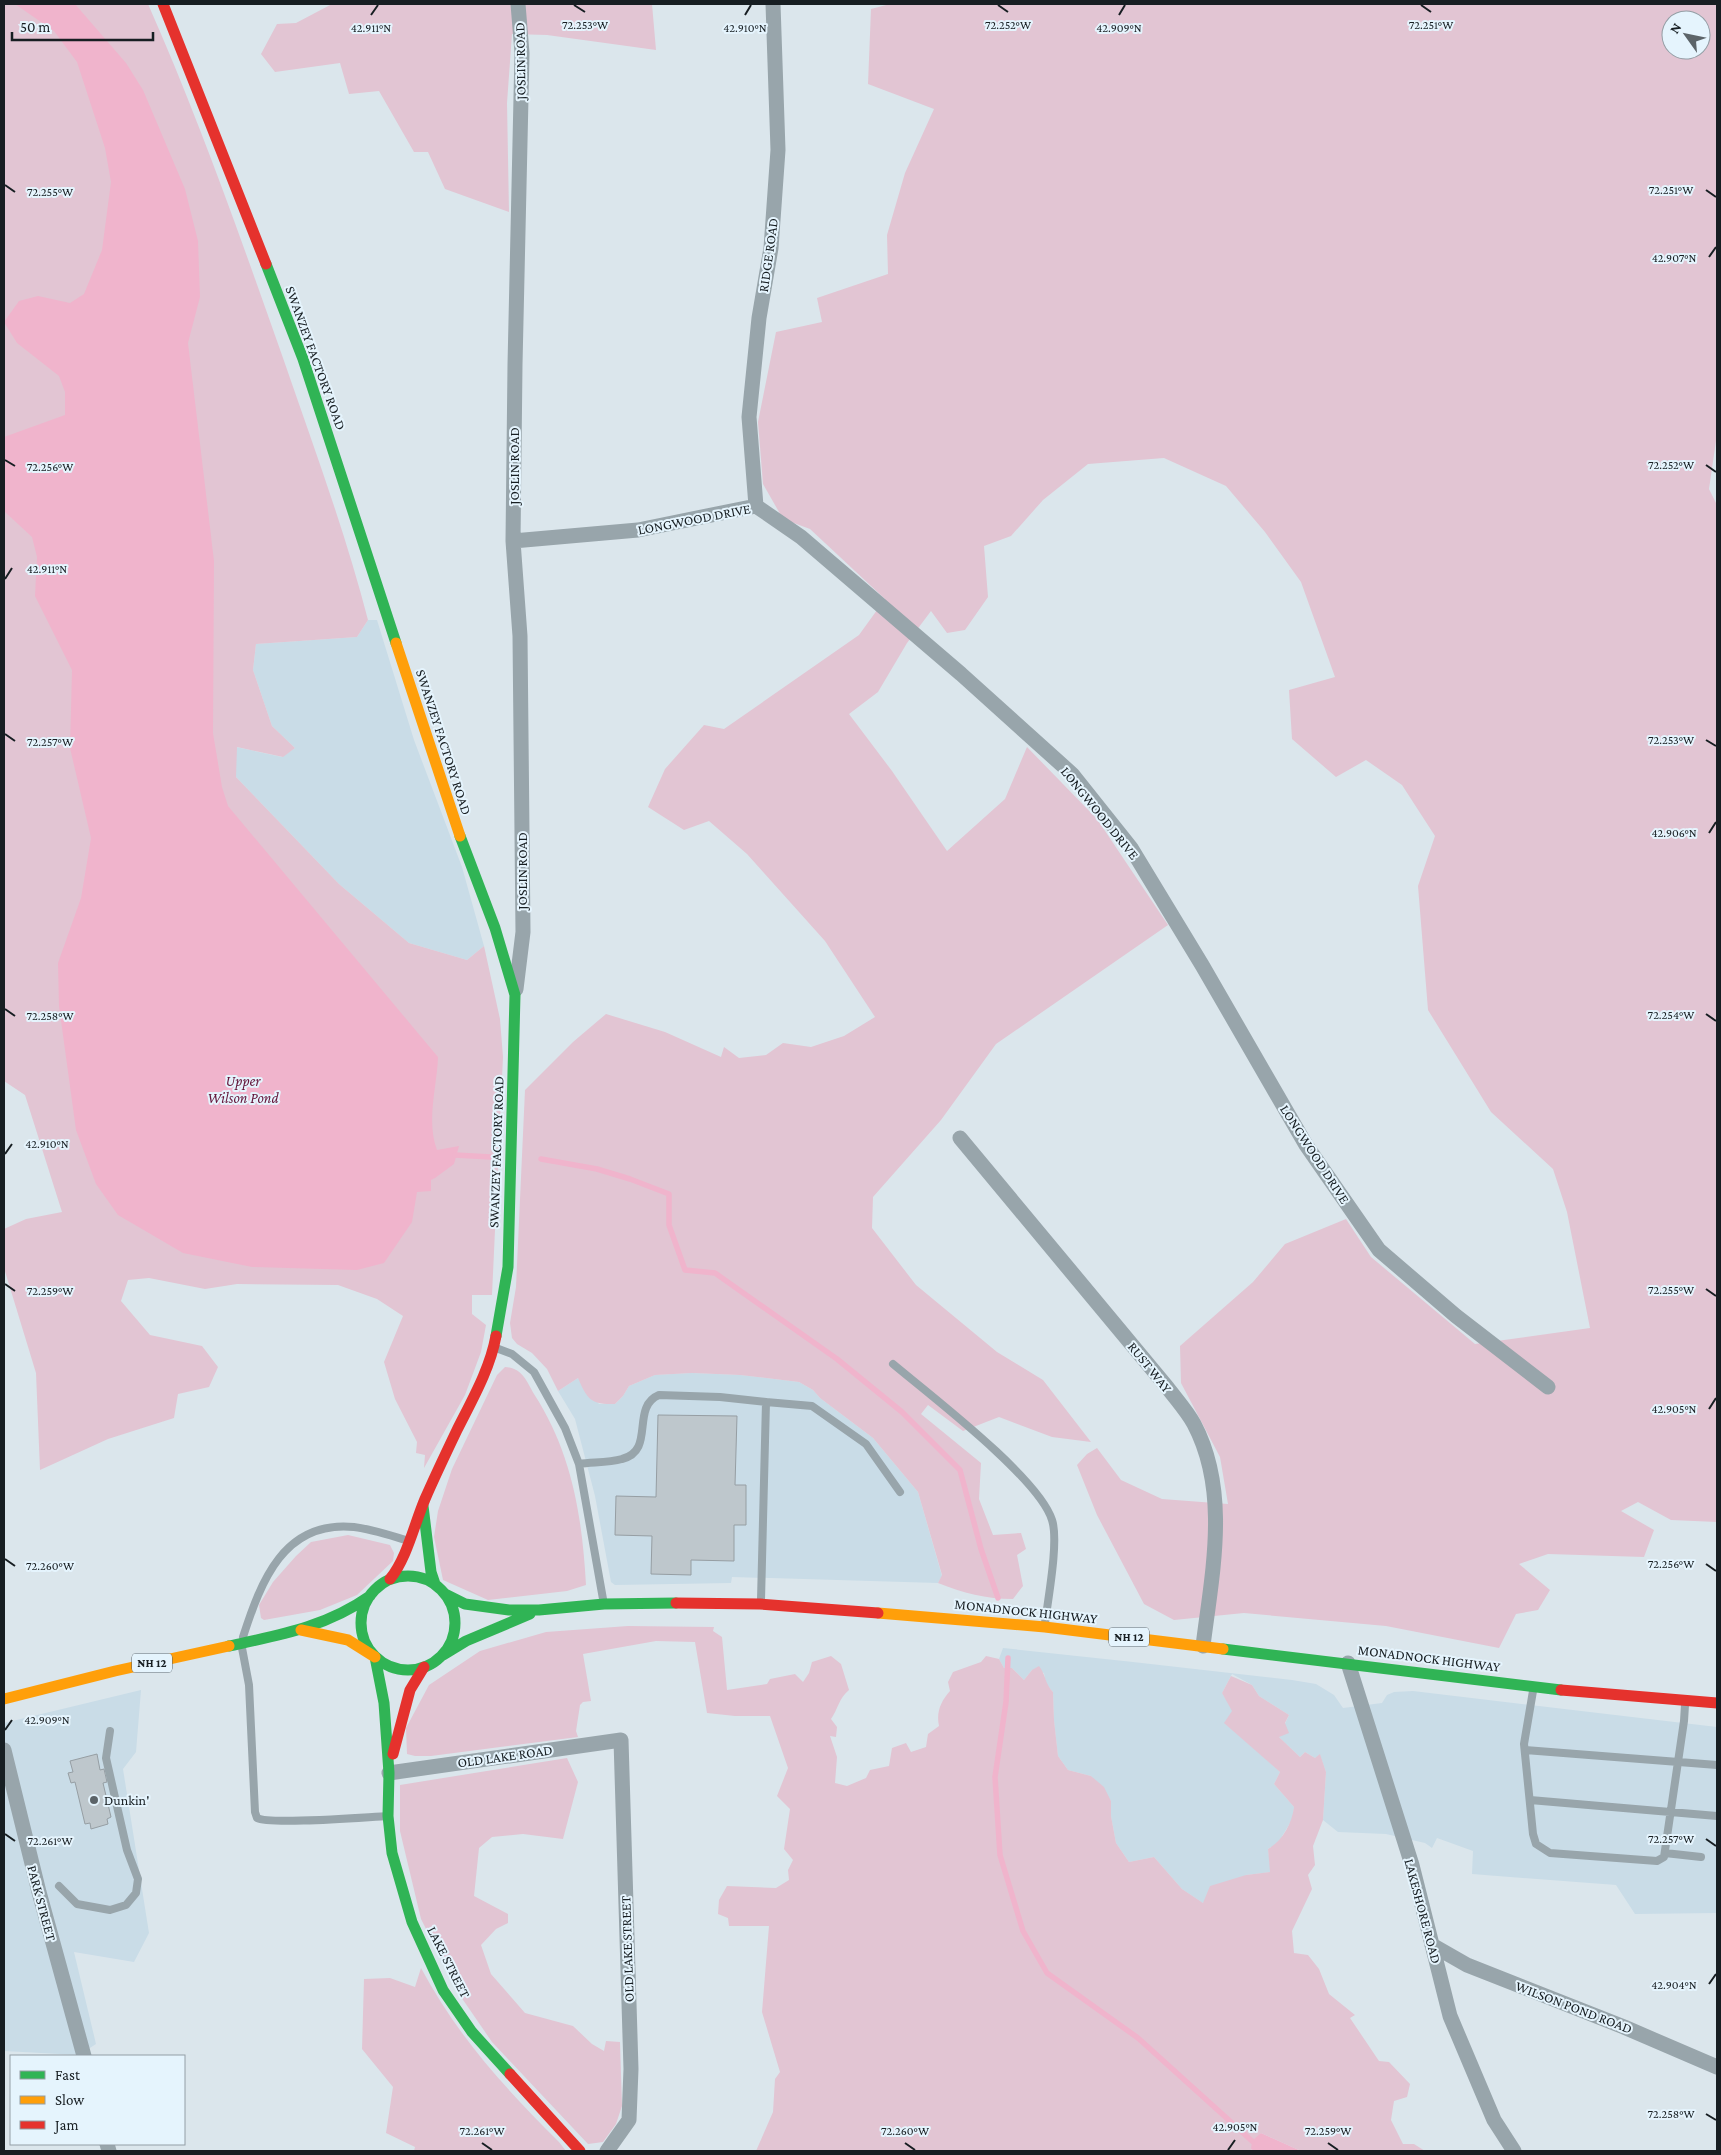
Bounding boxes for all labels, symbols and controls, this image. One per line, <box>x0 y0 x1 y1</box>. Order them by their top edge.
scale bar <box>12 10 154 42</box>
north arrow <box>1661 10 1711 60</box>
text: 72.253°W <box>562 18 608 32</box>
text: 72.252°W <box>985 18 1031 32</box>
text: 72.251°W <box>1409 18 1453 32</box>
text: 50 m <box>20 19 50 35</box>
text: N <box>1666 19 1685 36</box>
text: 42.911°N <box>351 21 391 35</box>
text: 42.910°N <box>723 21 767 35</box>
text: 42.909°N <box>1096 21 1142 35</box>
street label: JOSLIN ROAD <box>511 22 529 102</box>
text: 72.251°W <box>1649 183 1693 197</box>
text: 72.255°W <box>27 185 73 199</box>
street label: RIDGE ROAD <box>755 217 781 293</box>
text: 42.907°N <box>1652 251 1696 265</box>
street label: SWANZEY FACTORY ROAD <box>283 284 349 432</box>
street label: JOSLIN ROAD <box>506 427 522 507</box>
text: 72.252°W <box>1648 458 1694 472</box>
text: 72.256°W <box>27 460 73 474</box>
street label: LONGWOOD DRIVE <box>636 500 752 538</box>
text: 42.911°N <box>27 562 67 576</box>
street label: SWANZEY FACTORY ROAD <box>413 667 475 817</box>
text: 72.253°W <box>1648 733 1694 747</box>
text: 72.257°W <box>27 735 73 749</box>
street label: LONGWOOD DRIVE <box>1058 763 1143 863</box>
text: 42.906°N <box>1651 826 1697 840</box>
street label: JOSLIN ROAD <box>514 832 530 912</box>
text: 72.254°W <box>1648 1008 1694 1022</box>
text: 72.258°W <box>26 1009 74 1023</box>
water label: Upper Wilson Pond <box>208 1073 279 1106</box>
street label: SWANZEY FACTORY ROAD <box>485 1076 507 1228</box>
street label: LONGWOOD DRIVE <box>1277 1102 1353 1207</box>
text: 42.910°N <box>25 1137 69 1151</box>
text: 72.255°W <box>1648 1283 1694 1297</box>
text: 72.259°W <box>27 1284 73 1298</box>
street label: RUST WAY <box>1125 1338 1176 1396</box>
text: 42.905°N <box>1651 1402 1697 1416</box>
text: 72.256°W <box>1648 1557 1694 1571</box>
text: 72.260°W <box>26 1559 74 1573</box>
street label: MONADNOCK HIGHWAY <box>954 1596 1099 1627</box>
road number: NH 12 <box>1109 1628 1149 1646</box>
street label: MONADNOCK HIGHWAY <box>1357 1641 1502 1675</box>
road number: NH 12 <box>132 1654 172 1672</box>
text: 42.909°N <box>24 1713 70 1727</box>
street label: OLD LAKE ROAD <box>456 1741 554 1771</box>
place label: Dunkin' <box>104 1792 149 1808</box>
marker: Dunkin' <box>88 1794 100 1806</box>
text: 72.257°W <box>1648 1832 1694 1846</box>
text: 72.261°W <box>28 1834 72 1848</box>
street label: LAKESHORE ROAD <box>1401 1857 1445 1965</box>
street label: PARK STREET <box>24 1863 60 1943</box>
street label: OLD LAKE STREET <box>617 1895 637 2002</box>
street label: LAKE STREET <box>424 1924 474 2001</box>
street label: WILSON POND ROAD <box>1513 1977 1635 2037</box>
text: 42.904°N <box>1651 1978 1697 1992</box>
legend <box>10 2055 185 2145</box>
text: Fast <box>55 2067 81 2083</box>
text: Slow <box>55 2092 85 2108</box>
text: 72.258°W <box>1647 2107 1695 2121</box>
text: Jam <box>53 2117 78 2134</box>
text: 42.905°N <box>1212 2120 1258 2134</box>
text: 72.261°W <box>460 2124 504 2138</box>
text: 72.260°W <box>881 2124 929 2138</box>
text: 72.259°W <box>1305 2124 1351 2138</box>

